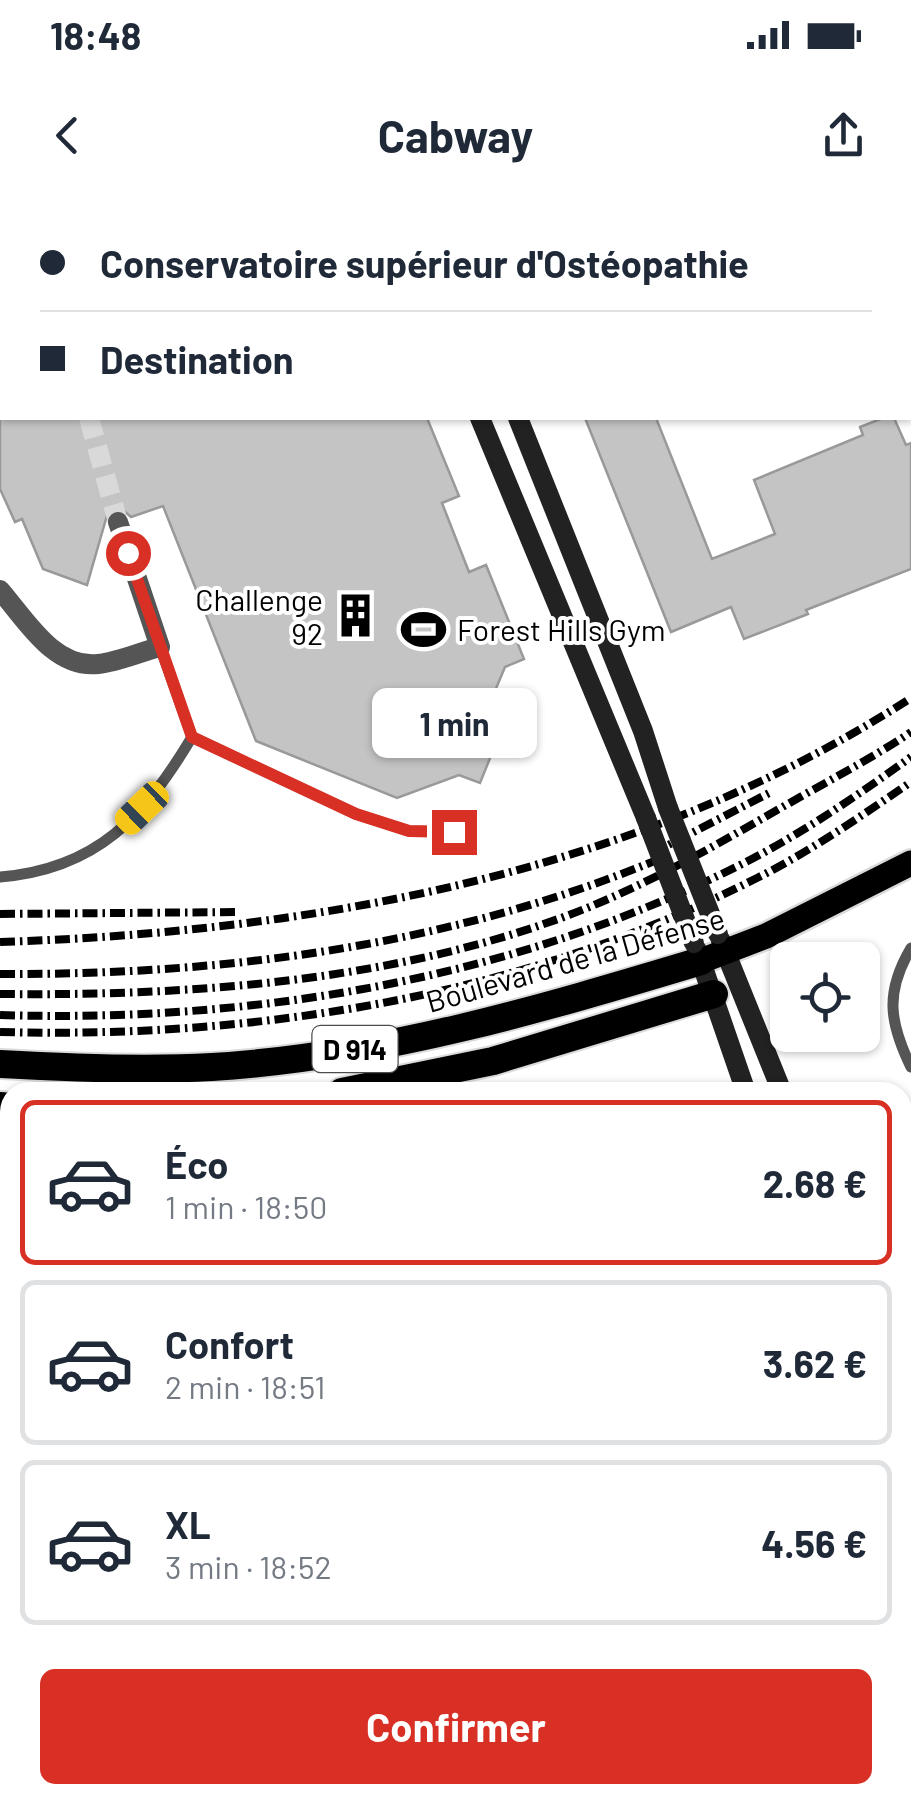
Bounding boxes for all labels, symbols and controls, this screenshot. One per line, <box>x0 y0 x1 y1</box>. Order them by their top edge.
text: 18:48 <box>50 12 141 58</box>
icon: back <box>40 108 95 163</box>
text: Cabway <box>378 108 533 162</box>
icon: share <box>816 108 871 163</box>
text: Conservatoire supérieur d'Ostéopathie <box>100 240 749 286</box>
text: Destination <box>100 336 294 382</box>
route start <box>106 531 151 576</box>
place label: Challenge 92 <box>195 581 323 651</box>
building icon: Challenge 92 <box>332 592 380 640</box>
sports icon: Forest Hills Gym <box>400 605 448 653</box>
place label: Forest Hills Gym <box>457 611 666 647</box>
callout: 1 min <box>372 687 536 757</box>
text: 1 min <box>419 704 490 742</box>
car <box>110 776 174 840</box>
route end <box>432 810 477 855</box>
street label: Boulevard de la Défense <box>422 899 728 1019</box>
map controls <box>770 942 880 1052</box>
button: locate <box>770 942 880 1052</box>
road number: D 914 <box>312 1026 398 1072</box>
icon: car <box>45 1138 135 1228</box>
text: Éco <box>165 1141 229 1187</box>
text: 2.68 € <box>763 1160 867 1206</box>
text: 1 min · 18:50 <box>165 1187 327 1225</box>
icon: car <box>45 1318 135 1408</box>
text: Confort <box>165 1321 294 1367</box>
text: 3.62 € <box>763 1340 867 1386</box>
text: 2 min · 18:51 <box>165 1367 325 1405</box>
icon: car <box>45 1498 135 1588</box>
text: XL <box>165 1501 211 1547</box>
text: 4.56 € <box>761 1520 867 1566</box>
text: 3 min · 18:52 <box>165 1547 332 1585</box>
button: Confirmer <box>40 1669 872 1784</box>

